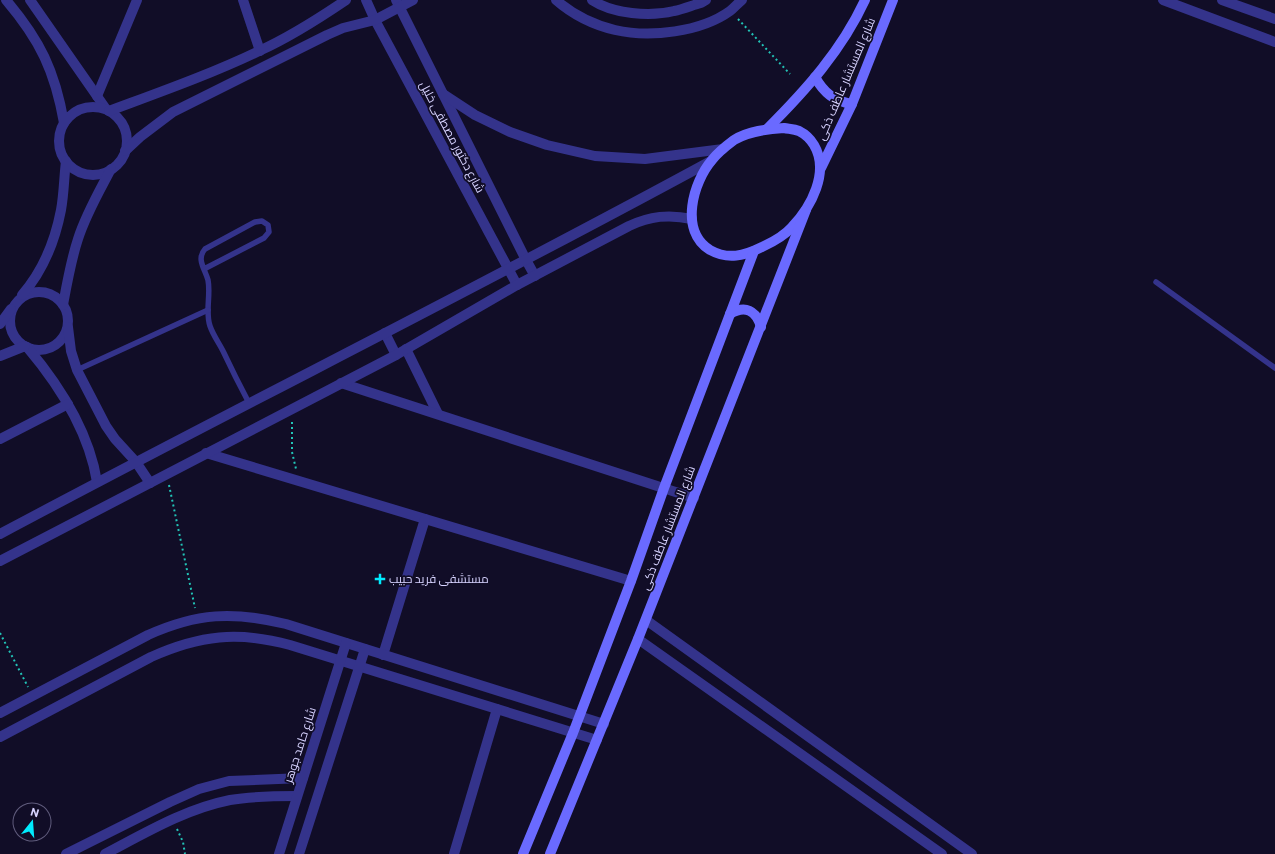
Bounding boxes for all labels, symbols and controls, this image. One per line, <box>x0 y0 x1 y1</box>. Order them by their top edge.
street label: شارع المستشار عاطف ذكى <box>813 15 879 143</box>
street label: شارع دكتور مصطفى خليل <box>416 78 488 196</box>
street label: شارع المستشار عاطف ذكى <box>637 464 699 592</box>
place label: مستشفى فريد حبيب <box>389 571 489 586</box>
marker: مستشفى فريد حبيب <box>374 573 386 585</box>
street label: شارع حامد جوهر <box>280 705 320 786</box>
north arrow <box>12 802 52 842</box>
text: N <box>29 805 41 819</box>

